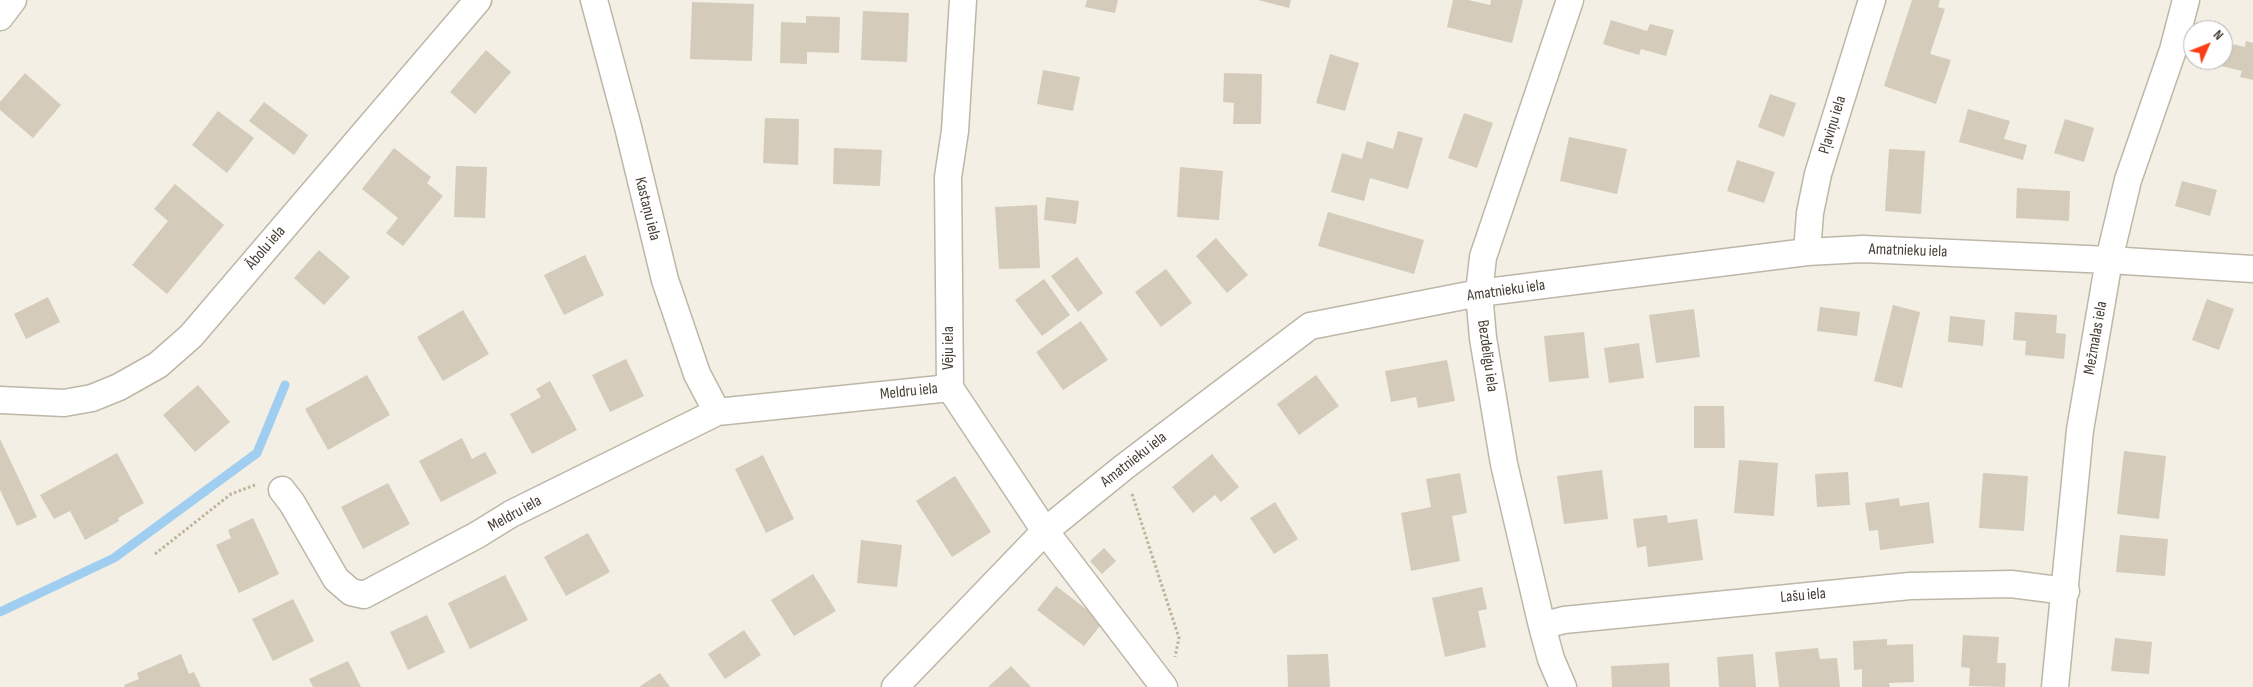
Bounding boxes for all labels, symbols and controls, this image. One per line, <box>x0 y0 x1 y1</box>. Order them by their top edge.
north arrow <box>2183 20 2233 70</box>
text: N <box>2210 26 2227 44</box>
street label: Pļaviņu iela <box>1815 94 1851 156</box>
street label: Kastaņu iela <box>630 175 664 243</box>
street label: Ābolu iela <box>242 222 290 274</box>
street label: Amatnieku iela <box>1868 240 1948 262</box>
street label: Amatnieku iela <box>1466 276 1546 306</box>
street label: Mežmalas iela <box>2080 300 2112 376</box>
street label: Bezdelīgu iela <box>1472 319 1502 393</box>
street label: Vēju iela <box>939 326 959 370</box>
street label: Meldru iela <box>879 379 939 405</box>
street label: Amatnieku iela <box>1097 428 1171 492</box>
street label: Meldru iela <box>485 492 545 536</box>
street label: Lašu iela <box>1779 584 1827 608</box>

